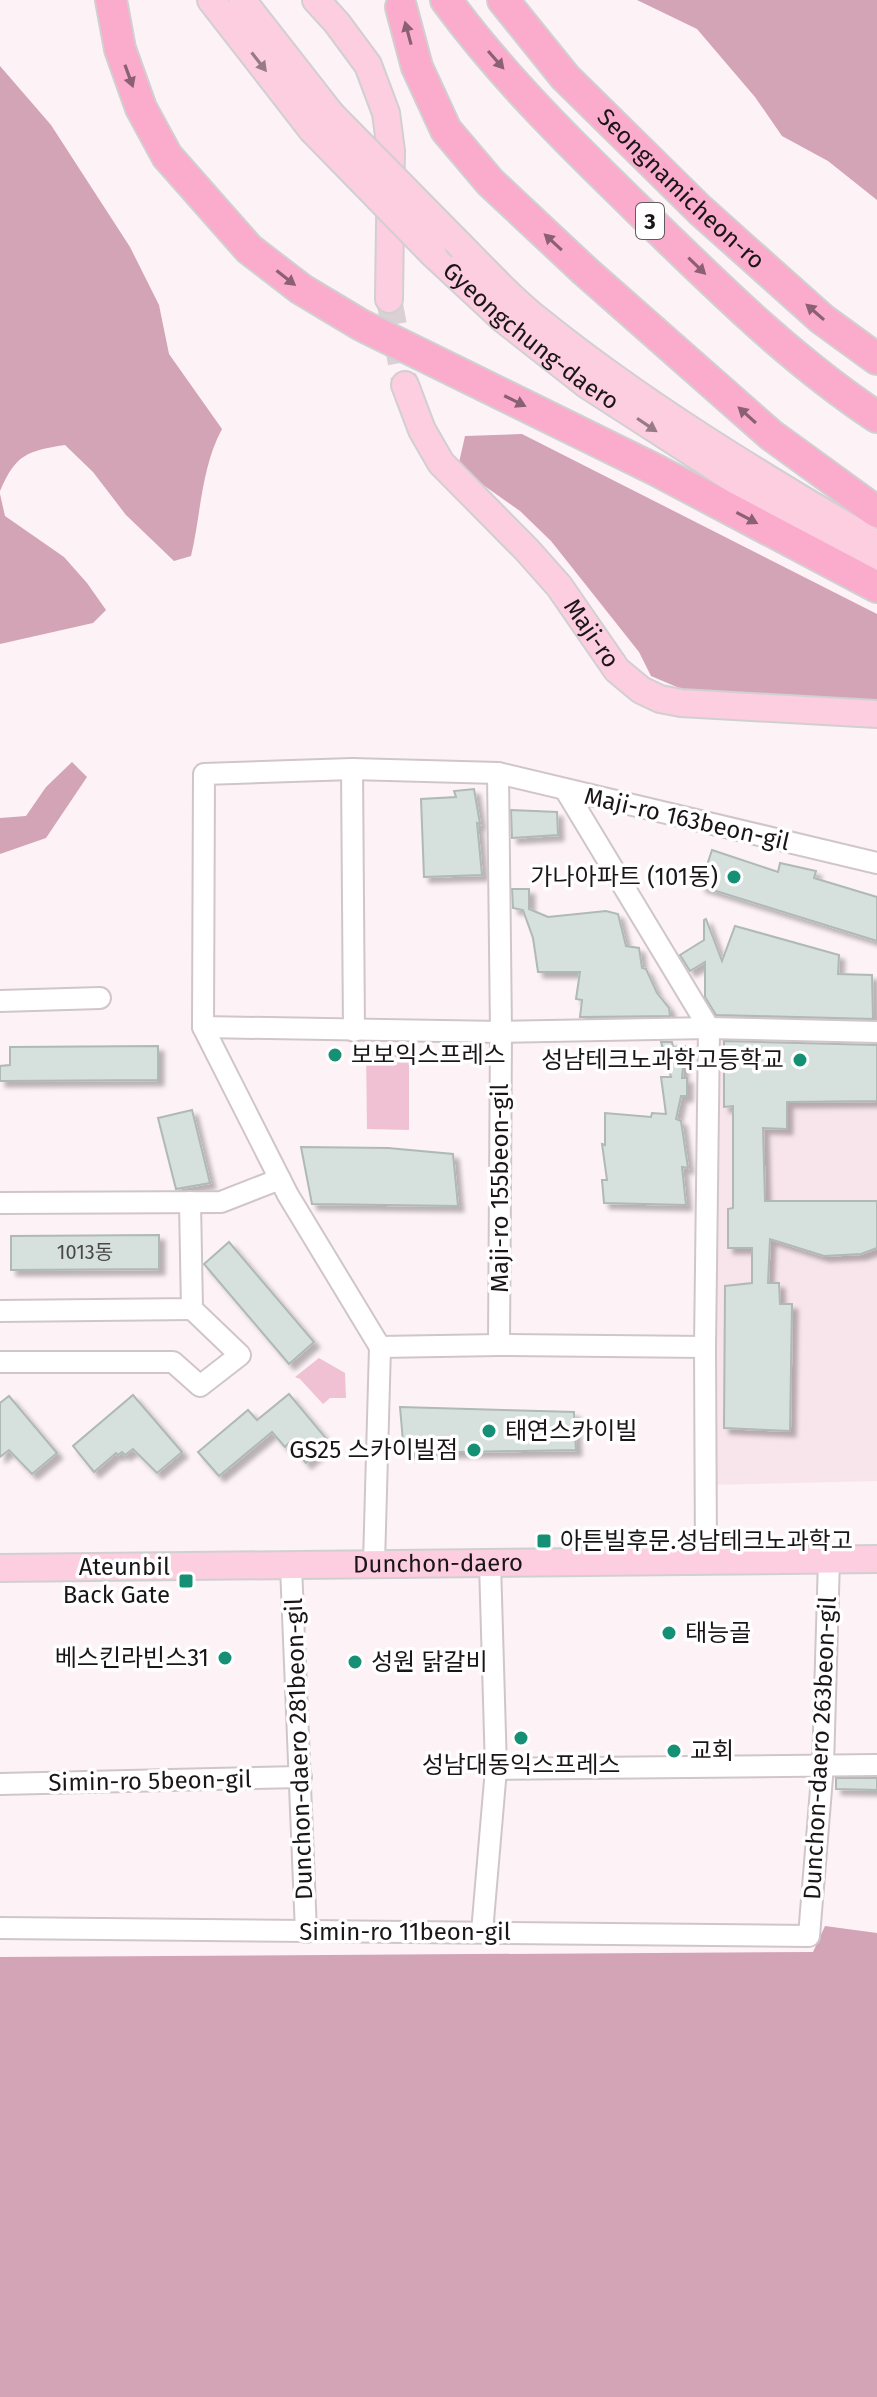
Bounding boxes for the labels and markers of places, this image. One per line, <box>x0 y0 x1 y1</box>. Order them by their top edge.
place label: 가나아파트 (101동) <box>531 863 718 891</box>
marker: 가나아파트 (101동) <box>725 868 743 886</box>
place label: 보보익스프레스 <box>351 1041 506 1069</box>
marker: 보보익스프레스 <box>326 1046 344 1064</box>
place label: 성남테크노과학고등학교 <box>541 1046 784 1074</box>
marker: 성남테크노과학고등학교 <box>791 1051 809 1069</box>
place label: 태연스카이빌 <box>505 1417 637 1445</box>
marker: 태연스카이빌 <box>480 1422 498 1440</box>
place label: GS25 스카이빌점 <box>289 1436 458 1464</box>
marker: GS25 스카이빌점 <box>465 1441 483 1459</box>
place label: 아튼빌후문.성남테크노과학고 <box>560 1527 853 1555</box>
marker: 아튼빌후문.성남테크노과학고 <box>535 1532 553 1550</box>
place label: Ateunbil Back Gate <box>63 1553 170 1609</box>
marker: Ateunbil Back Gate <box>177 1572 195 1590</box>
place label: 태능골 <box>685 1619 751 1647</box>
marker: 태능골 <box>660 1624 678 1642</box>
place label: 베스킨라빈스31 <box>55 1644 209 1672</box>
place label: 성원 닭갈비 <box>371 1648 488 1676</box>
marker: 베스킨라빈스31 <box>216 1649 234 1667</box>
marker: 성원 닭갈비 <box>346 1653 364 1671</box>
marker: 성남대동익스프레스 <box>512 1729 530 1747</box>
place label: 교회 <box>690 1737 734 1765</box>
marker: 교회 <box>665 1742 683 1760</box>
place label: 성남대동익스프레스 <box>422 1751 620 1779</box>

